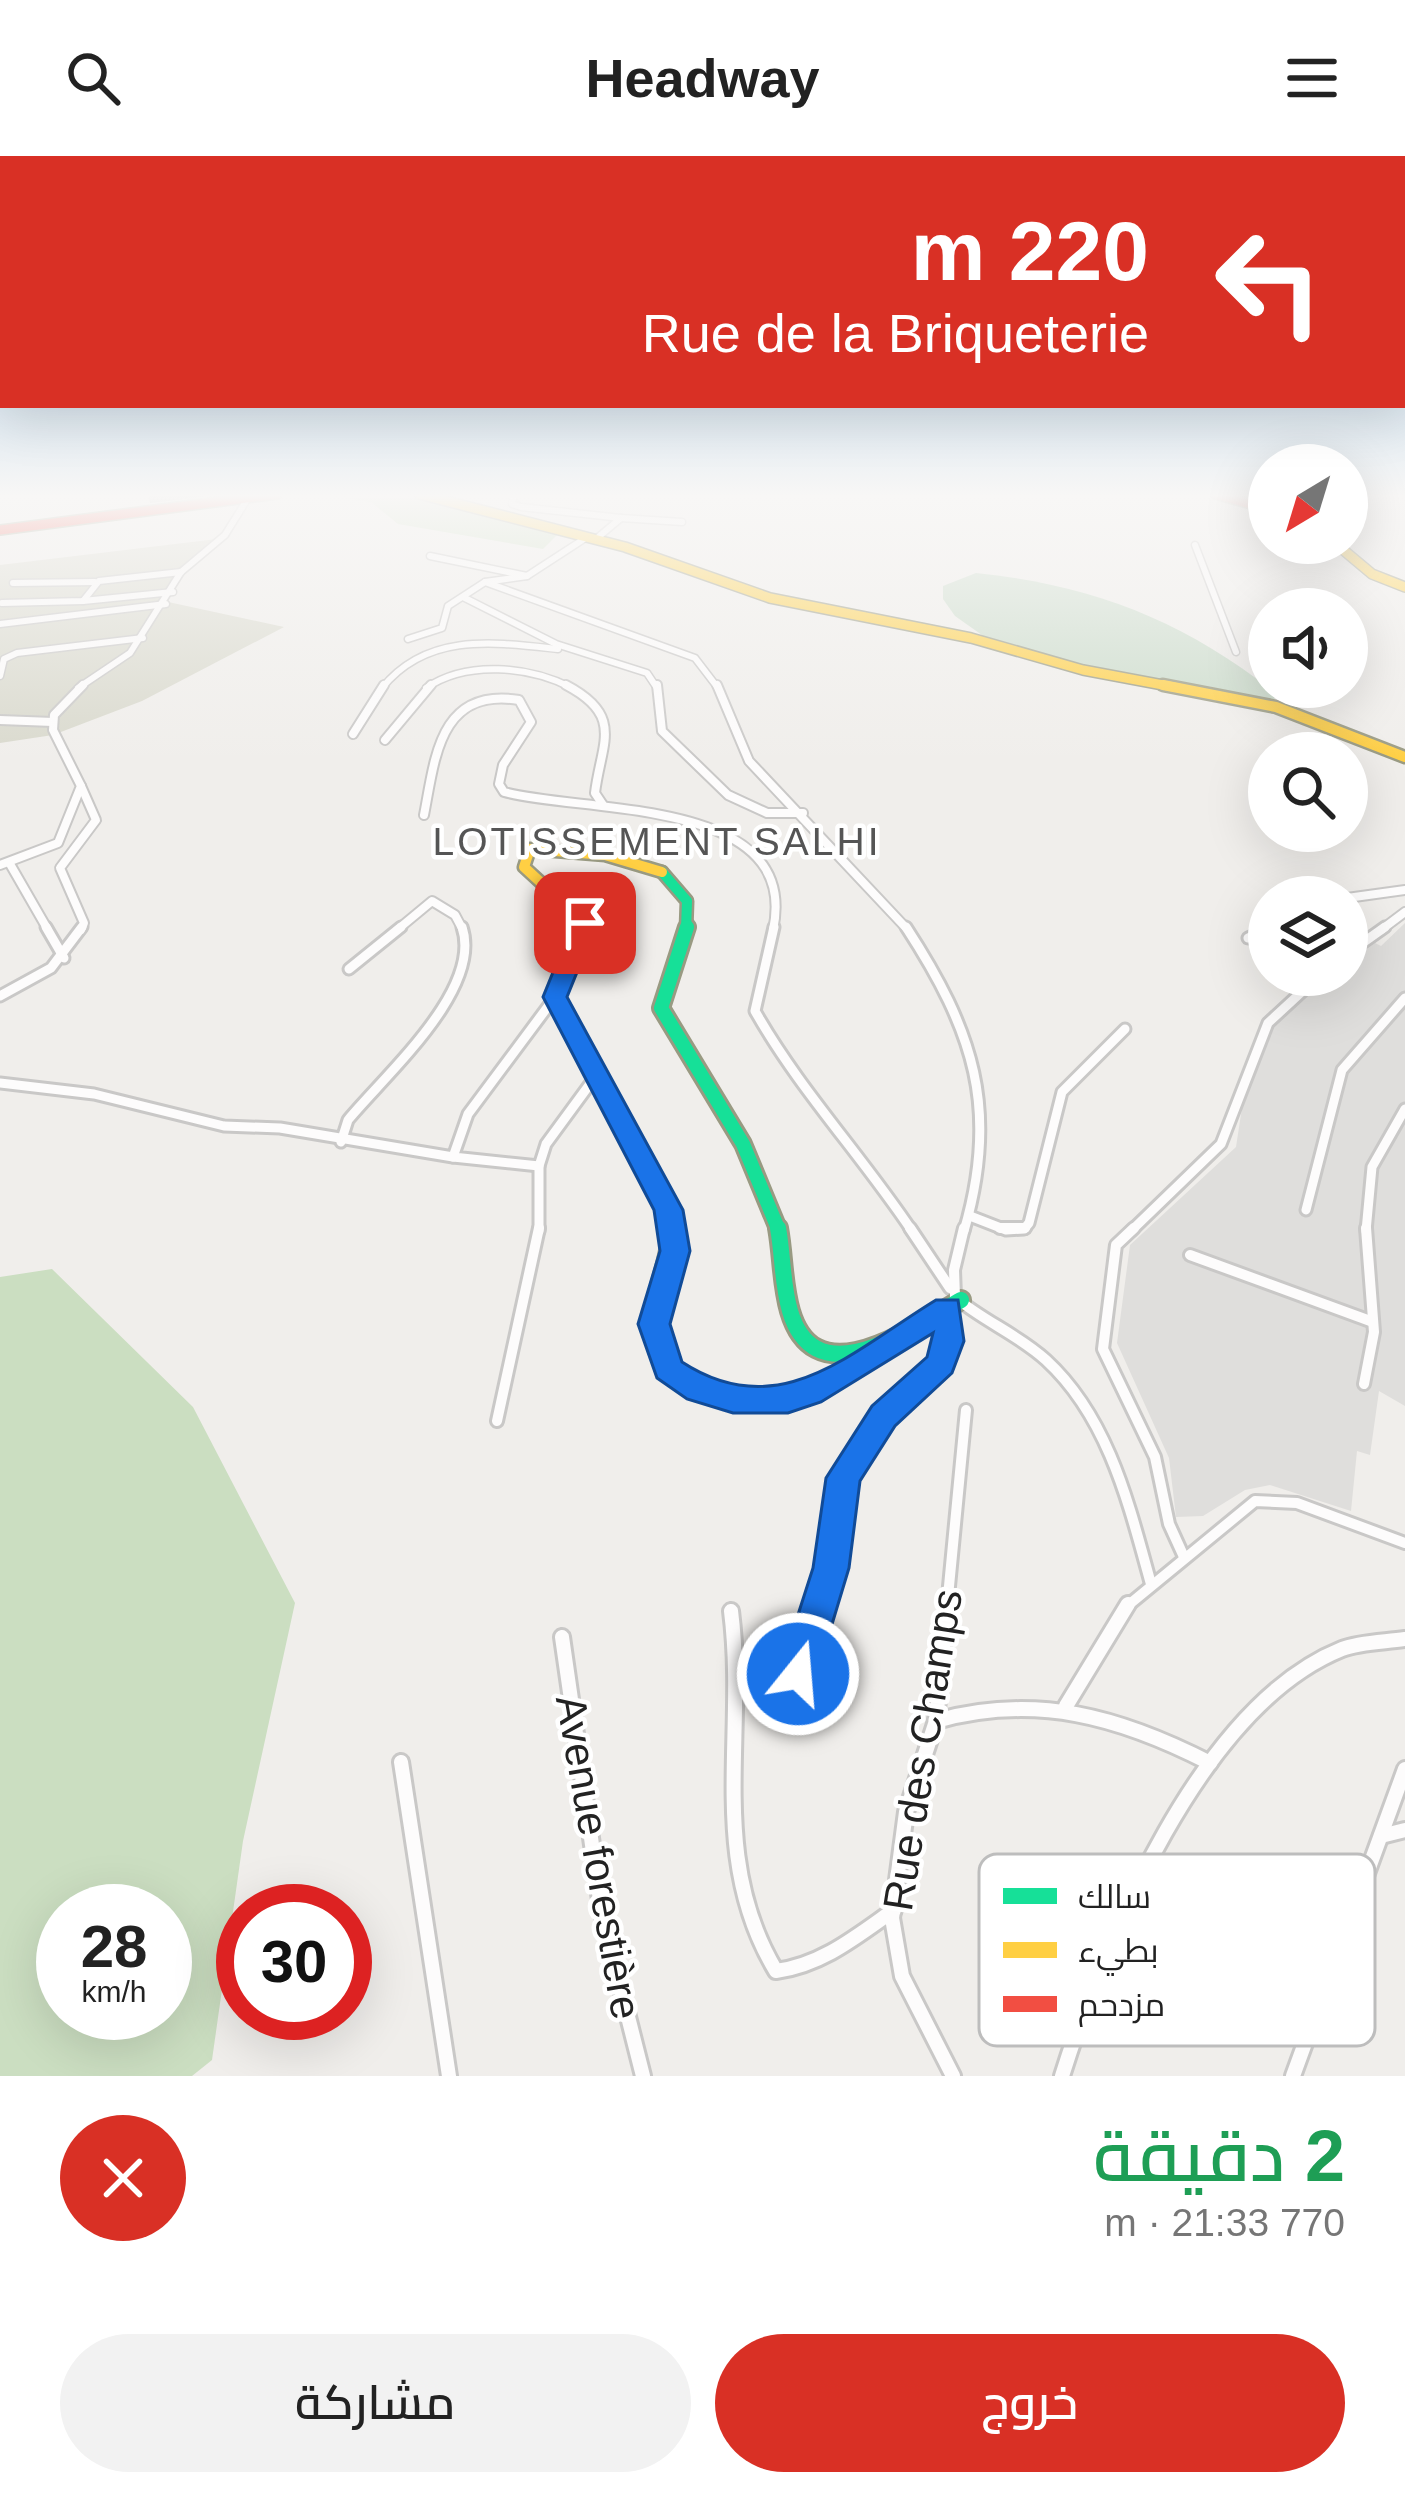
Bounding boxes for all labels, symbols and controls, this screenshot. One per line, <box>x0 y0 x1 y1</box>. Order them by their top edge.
icon: search <box>60 45 126 111</box>
icon: menu <box>1279 45 1345 111</box>
text: Headway <box>585 48 820 108</box>
text: 220 m <box>911 204 1149 298</box>
icon: left <box>1191 204 1347 360</box>
text: Rue de la Briqueterie <box>642 303 1149 363</box>
north arrow <box>1248 444 1368 564</box>
map controls <box>1248 444 1368 996</box>
button: sound <box>1248 588 1368 708</box>
button: search <box>1248 732 1368 852</box>
district label: LOTISSEMENT SALHI <box>432 820 882 863</box>
pin <box>534 872 636 974</box>
button: layers <box>1248 876 1368 996</box>
icon: arrive <box>552 890 618 956</box>
street label: Rue des Champs <box>874 1586 971 1914</box>
position arrow <box>735 1611 861 1737</box>
street label: Avenue forestière <box>547 1691 650 2023</box>
legend <box>979 1854 1375 2046</box>
text: سالك <box>1078 1878 1151 1915</box>
speed limit sign: 30 <box>216 1884 372 2040</box>
text: 28 <box>81 1913 147 1980</box>
text: بطيء <box>1078 1932 1159 1976</box>
text: km/h <box>81 1975 147 2008</box>
text: مزدحم <box>1078 1986 1165 2027</box>
button: close <box>60 2115 186 2241</box>
text: 2 دقيقة <box>1093 2116 1345 2196</box>
text: 770 m · 21:33 <box>1104 2201 1345 2244</box>
button: مشاركة <box>60 2334 691 2472</box>
button: خروج <box>715 2334 1345 2472</box>

